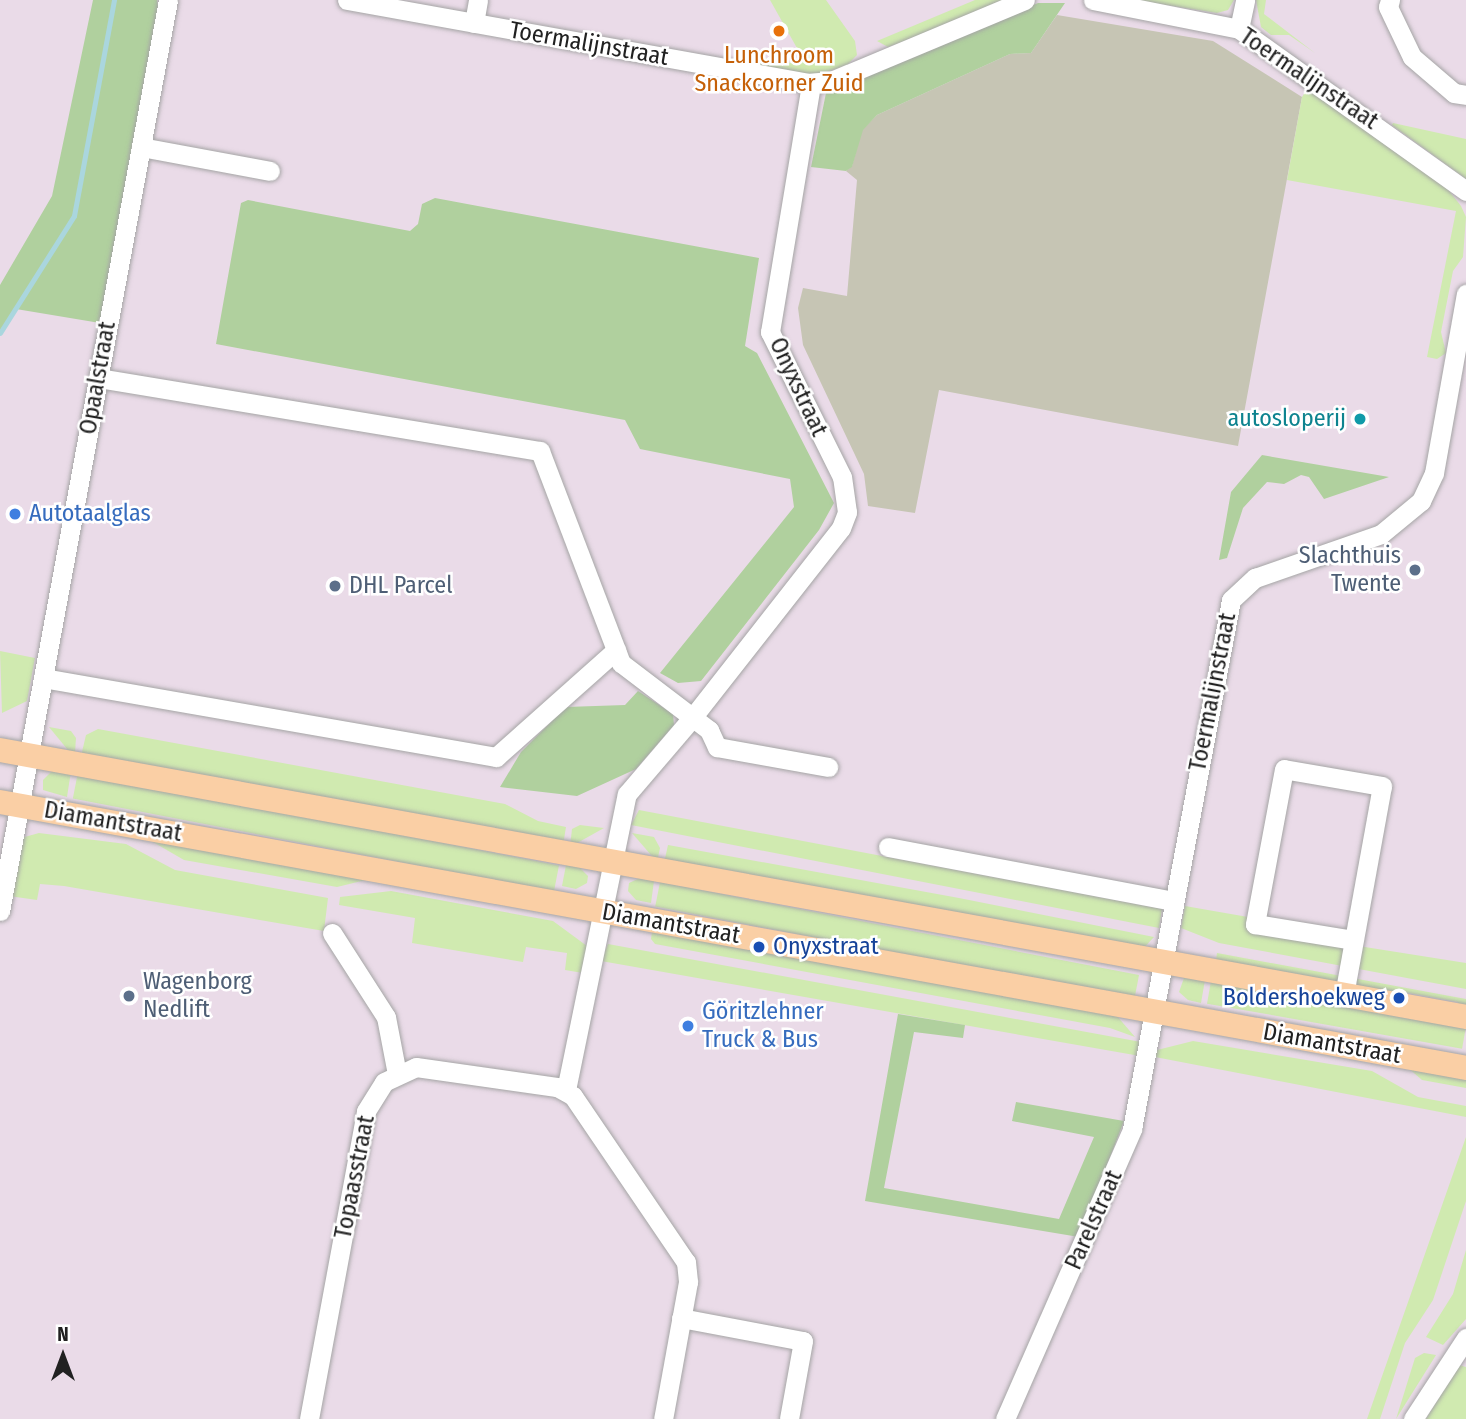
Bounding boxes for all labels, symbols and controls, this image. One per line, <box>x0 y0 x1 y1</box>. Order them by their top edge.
street label: Toermalijnstraat <box>507 16 671 72</box>
street label: Toermalijnstraat <box>1234 22 1384 136</box>
marker: Lunchroom Snackcorner Zuid <box>771 23 787 39</box>
place label: Lunchroom Snackcorner Zuid <box>694 42 864 98</box>
street label: Opaalstraat <box>74 319 122 437</box>
street label: Onyxstraat <box>763 333 833 441</box>
place label: autosloperij <box>1227 405 1346 433</box>
marker: autosloperij <box>1352 411 1368 427</box>
place label: Autotaalglas <box>29 500 151 528</box>
marker: Autotaalglas <box>7 506 23 522</box>
place label: Slachthuis Twente <box>1299 542 1401 598</box>
marker: Slachthuis Twente <box>1407 562 1423 578</box>
place label: DHL Parcel <box>349 572 453 600</box>
marker: DHL Parcel <box>327 578 343 594</box>
street label: Toermalijnstraat <box>1184 610 1242 774</box>
street label: Diamantstraat <box>42 796 184 848</box>
street label: Diamantstraat <box>600 898 742 950</box>
place label: Onyxstraat <box>773 933 879 961</box>
marker: Onyxstraat <box>751 939 767 955</box>
place label: Wagenborg Nedlift <box>143 968 252 1024</box>
place label: Boldershoekweg <box>1223 984 1385 1012</box>
marker: Wagenborg Nedlift <box>121 988 137 1004</box>
marker: Boldershoekweg <box>1391 990 1407 1006</box>
place label: Göritzlehner Truck & Bus <box>702 998 824 1054</box>
marker: Göritzlehner Truck & Bus <box>680 1018 696 1034</box>
street label: Diamantstraat <box>1261 1018 1403 1070</box>
street label: Topaasstraat <box>329 1113 381 1241</box>
street label: Parelstraat <box>1059 1166 1129 1274</box>
north arrow <box>28 1321 98 1391</box>
text: N <box>57 1323 69 1346</box>

